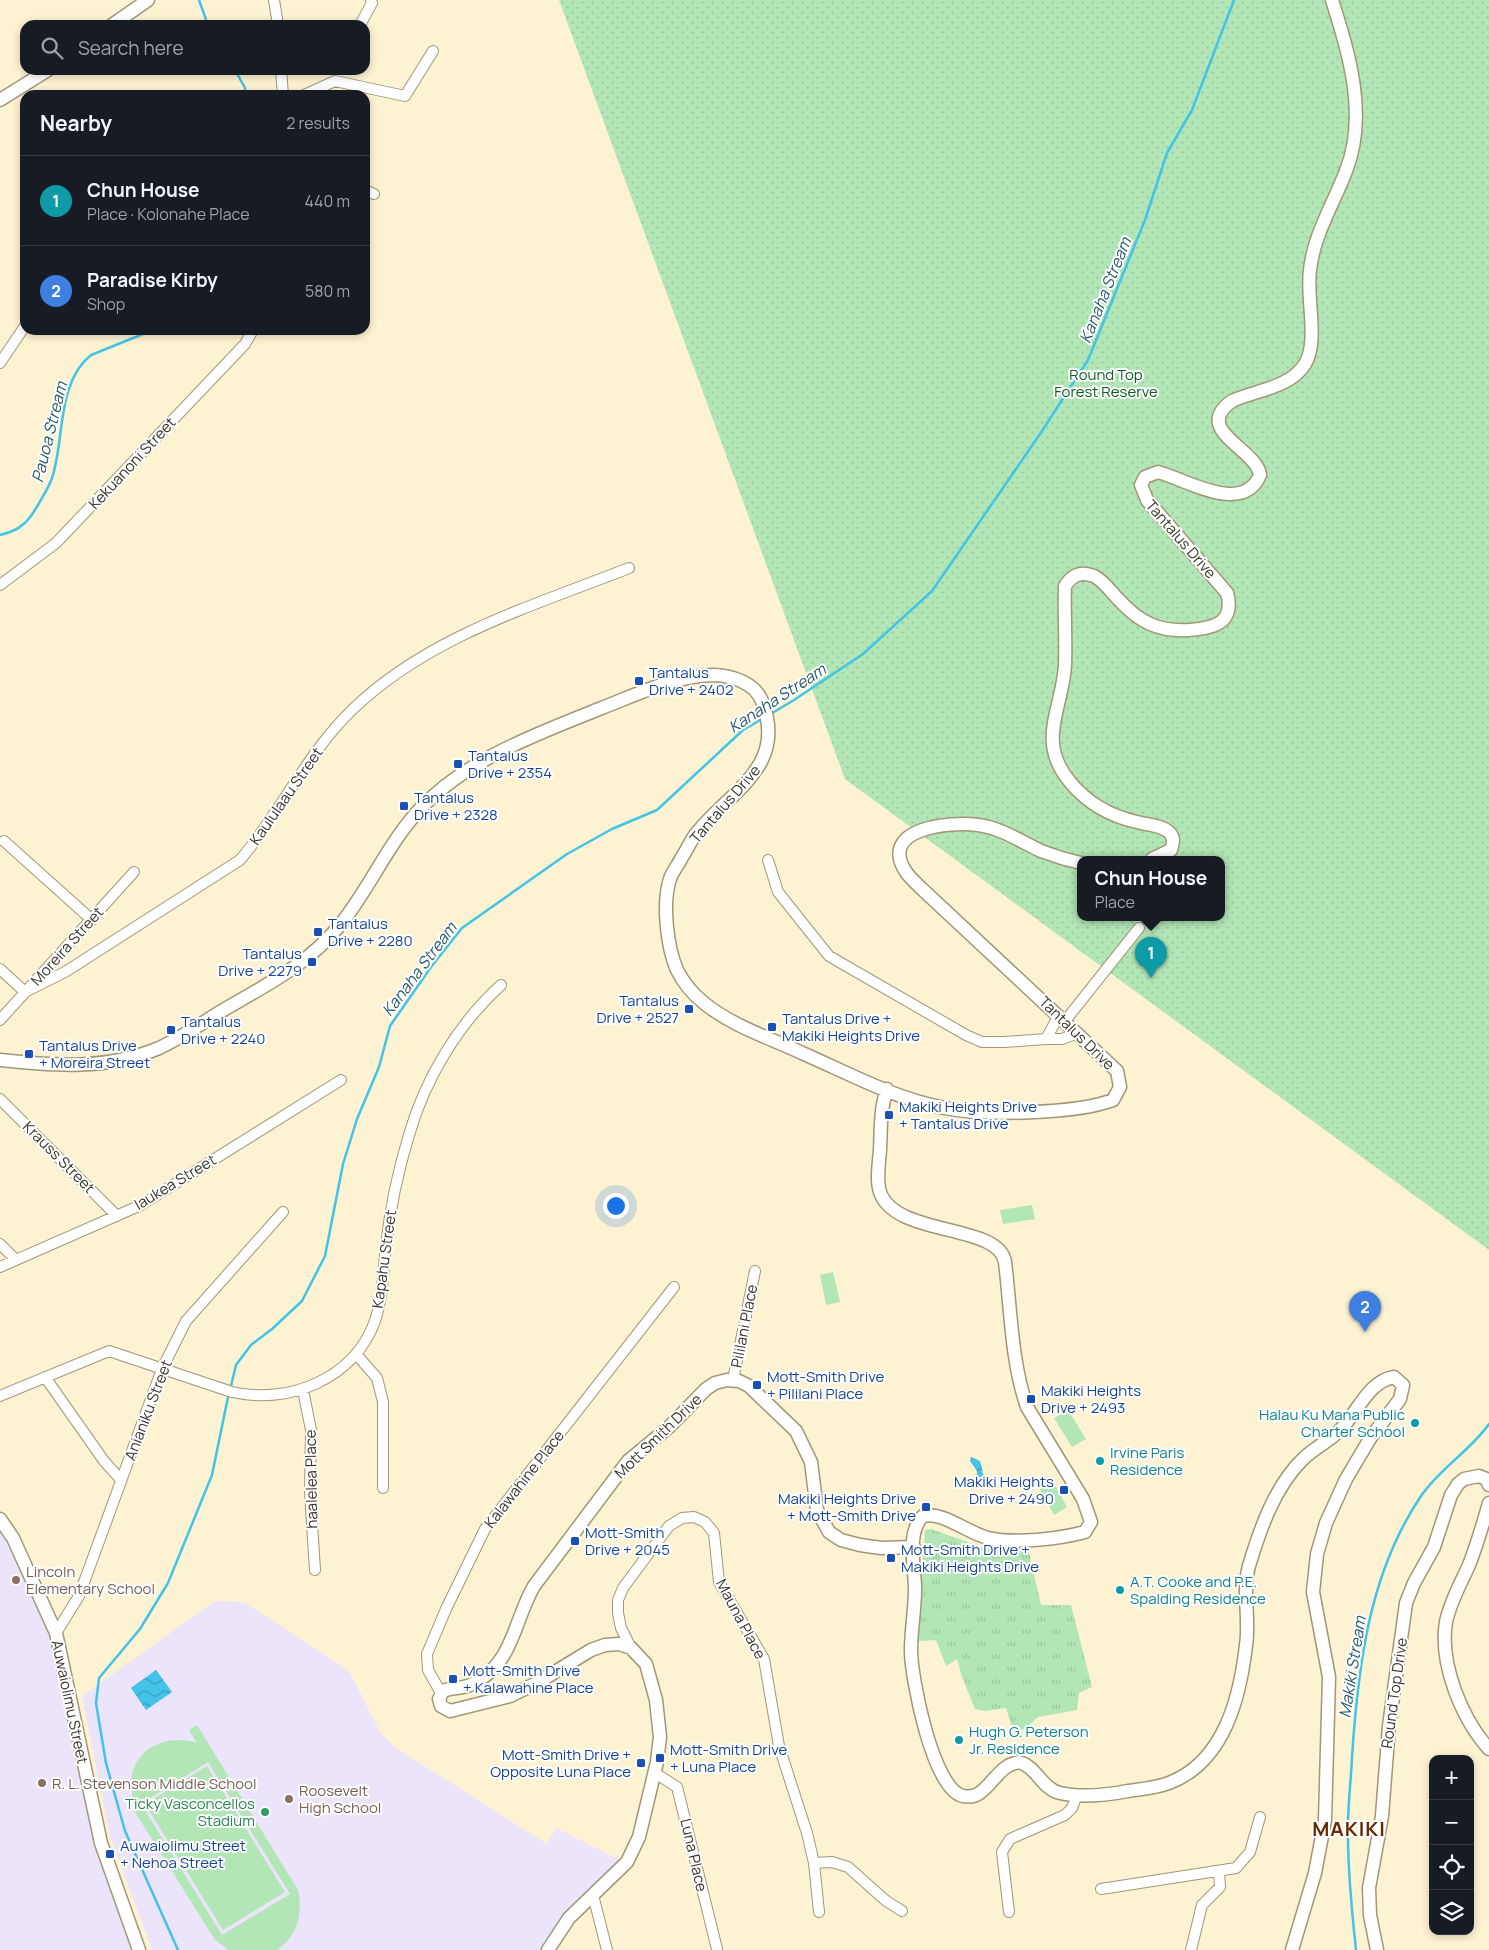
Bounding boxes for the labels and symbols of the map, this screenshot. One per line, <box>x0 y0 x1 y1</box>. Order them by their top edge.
water label: Kanaha Stream <box>1074 233 1137 346</box>
park label: Round Top Forest Reserve <box>1054 364 1158 402</box>
water label: Pauoa Stream <box>26 378 72 485</box>
street label: Kekuanoni Street <box>84 412 180 514</box>
street label: Tantalus Drive <box>1141 495 1221 583</box>
water label: Kanaha Stream <box>724 658 831 738</box>
place label: Tantalus Drive + 2402 <box>649 662 734 700</box>
marker: Tantalus Drive + 2402 <box>633 675 645 687</box>
street label: Kaululaau Street <box>245 743 327 849</box>
place label: Tantalus Drive + 2354 <box>468 745 552 783</box>
marker: Tantalus Drive + 2354 <box>452 758 464 770</box>
street label: Tantalus Drive <box>685 760 765 848</box>
place label: Tantalus Drive + 2328 <box>414 787 498 825</box>
marker: Tantalus Drive + 2328 <box>398 800 410 812</box>
street label: Moreira Street <box>26 902 108 990</box>
place label: Tantalus Drive + 2280 <box>328 913 413 951</box>
water label: Kanaha Stream <box>377 917 462 1020</box>
marker: Tantalus Drive + 2280 <box>312 926 324 938</box>
pin: 1 <box>1135 937 1167 978</box>
place label: Tantalus Drive + 2279 <box>218 943 302 981</box>
marker: Tantalus Drive + 2279 <box>306 956 318 968</box>
place label: Tantalus Drive + 2527 <box>596 990 679 1028</box>
street label: Tantalus Drive <box>1035 991 1120 1075</box>
marker: Tantalus Drive + 2527 <box>683 1003 695 1015</box>
place label: Tantalus Drive + Makiki Heights Drive <box>782 1008 920 1046</box>
place label: Tantalus Drive + 2240 <box>181 1011 266 1049</box>
marker: Tantalus Drive + Makiki Heights Drive <box>766 1021 778 1033</box>
marker: Tantalus Drive + 2240 <box>165 1024 177 1036</box>
place label: Tantalus Drive + Moreira Street <box>39 1035 150 1073</box>
marker: Tantalus Drive + Moreira Street <box>23 1048 35 1060</box>
place label: Makiki Heights Drive + Tantalus Drive <box>899 1096 1037 1134</box>
marker: Makiki Heights Drive + Tantalus Drive <box>883 1109 895 1121</box>
street label: Krauss Street <box>18 1116 100 1198</box>
street label: Iaukea Street <box>130 1149 220 1215</box>
your location <box>603 1193 629 1219</box>
street label: Kapahu Street <box>367 1208 401 1310</box>
street label: Pililani Place <box>726 1282 762 1370</box>
pin: 2 <box>1349 1291 1381 1332</box>
street label: Anianiku Street <box>119 1357 177 1463</box>
place label: Mott-Smith Drive + Pililani Place <box>767 1366 885 1404</box>
marker: Mott-Smith Drive + Pililani Place <box>751 1379 763 1391</box>
place label: Makiki Heights Drive + 2493 <box>1041 1380 1141 1418</box>
street label: Mott Smith Drive <box>610 1389 706 1483</box>
marker: Makiki Heights Drive + 2493 <box>1025 1393 1037 1405</box>
place label: Halau Ku Mana Public Charter School <box>1259 1404 1405 1442</box>
marker: Halau Ku Mana Public Charter School <box>1409 1417 1421 1429</box>
street label: Kalawahine Place <box>479 1425 569 1532</box>
street label: haalelea Place <box>300 1429 322 1529</box>
place label: Irvine Paris Residence <box>1110 1442 1185 1480</box>
marker: Irvine Paris Residence <box>1094 1455 1106 1467</box>
place label: Makiki Heights Drive + 2490 <box>954 1471 1054 1509</box>
marker: Makiki Heights Drive + 2490 <box>1058 1484 1070 1496</box>
place label: Makiki Heights Drive + Mott-Smith Drive <box>778 1488 916 1526</box>
marker: Makiki Heights Drive + Mott-Smith Drive <box>920 1501 932 1513</box>
place label: Mott-Smith Drive + 2045 <box>585 1522 670 1560</box>
marker: Mott-Smith Drive + 2045 <box>569 1535 581 1547</box>
place label: Mott-Smith Drive + Makiki Heights Drive <box>901 1539 1039 1577</box>
marker: Mott-Smith Drive + Makiki Heights Drive <box>885 1552 897 1564</box>
place label: Lincoln Elementary School <box>26 1561 155 1599</box>
place label: A.T. Cooke and P.E. Spalding Residence <box>1130 1571 1266 1609</box>
marker: Lincoln Elementary School <box>10 1574 22 1586</box>
street label: Mauna Place <box>711 1575 771 1663</box>
marker: A.T. Cooke and P.E. Spalding Residence <box>1114 1584 1126 1596</box>
water label: Makiki Stream <box>1333 1613 1371 1719</box>
street label: Round Top Drive <box>1376 1636 1412 1750</box>
street label: Auwaiolimu Street <box>47 1638 93 1766</box>
place label: Mott-Smith Drive + Kalawahine Place <box>463 1660 594 1698</box>
marker: Mott-Smith Drive + Kalawahine Place <box>447 1673 459 1685</box>
place label: Hugh G. Peterson Jr. Residence <box>969 1721 1089 1759</box>
marker: Hugh G. Peterson Jr. Residence <box>953 1734 965 1746</box>
place label: Mott-Smith Drive + Luna Place <box>670 1739 788 1777</box>
place label: Mott-Smith Drive + Opposite Luna Place <box>490 1744 631 1782</box>
marker: Mott-Smith Drive + Luna Place <box>654 1752 666 1764</box>
marker: Mott-Smith Drive + Opposite Luna Place <box>635 1757 647 1769</box>
place label: R. L. Stevenson Middle School <box>52 1773 256 1794</box>
marker: R. L. Stevenson Middle School <box>36 1777 48 1789</box>
place label: Roosevelt High School <box>299 1780 381 1818</box>
place label: Ticky Vasconcellos Stadium <box>125 1793 255 1831</box>
marker: Roosevelt High School <box>283 1793 295 1805</box>
marker: Ticky Vasconcellos Stadium <box>259 1806 271 1818</box>
district label: MAKIKI <box>1312 1815 1386 1842</box>
street label: Luna Place <box>675 1816 713 1894</box>
place label: Auwaiolimu Street + Nehoa Street <box>120 1835 246 1873</box>
marker: Auwaiolimu Street + Nehoa Street <box>104 1848 116 1860</box>

